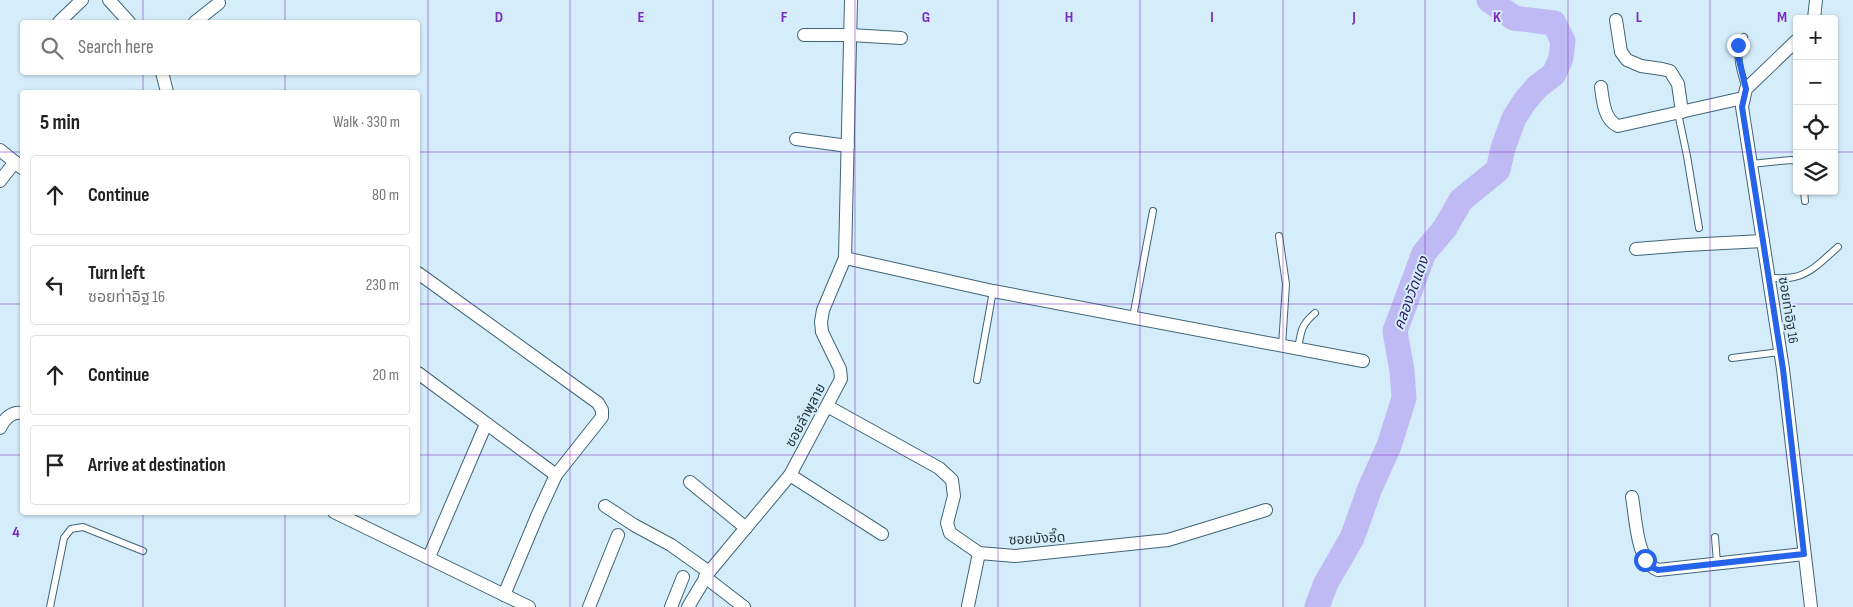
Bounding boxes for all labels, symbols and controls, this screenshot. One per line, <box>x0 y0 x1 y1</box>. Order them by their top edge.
text: D <box>495 8 503 27</box>
text: E <box>638 8 645 27</box>
text: F <box>781 8 788 27</box>
text: G <box>922 8 930 27</box>
text: H <box>1065 8 1073 27</box>
text: I <box>1210 8 1214 27</box>
text: J <box>1351 8 1356 27</box>
text: K <box>1493 8 1501 27</box>
text: L <box>1636 8 1643 27</box>
text: M <box>1777 8 1787 27</box>
map controls <box>1793 15 1838 195</box>
button: + <box>1793 15 1838 60</box>
search box <box>20 20 420 75</box>
icon: search <box>38 34 66 62</box>
route end <box>1727 34 1750 57</box>
text: Search here <box>78 36 154 59</box>
button: − <box>1793 60 1838 105</box>
button: locate <box>1793 105 1838 150</box>
text: 5 min <box>40 110 80 135</box>
text: Walk · 330 m <box>333 113 400 132</box>
button: layers <box>1793 150 1838 195</box>
icon: ahead <box>41 181 69 209</box>
text: Continue <box>88 184 149 207</box>
text: 80 m <box>372 186 399 205</box>
water label: คลองวัดแดง <box>1389 253 1434 332</box>
text: Turn left <box>88 262 145 285</box>
icon: left <box>41 271 69 299</box>
text: 230 m <box>366 276 399 295</box>
street label: ซอยท่าอิฐ 16 <box>1775 276 1802 345</box>
text: ซอยท่าอิฐ 16 <box>88 288 165 307</box>
icon: ahead <box>41 361 69 389</box>
text: Continue <box>88 364 149 387</box>
text: 20 m <box>372 366 399 385</box>
street label: ซอยลำพูลาย <box>782 381 829 450</box>
icon: arrive <box>41 451 69 479</box>
text: Arrive at destination <box>88 454 226 477</box>
text: 4 <box>12 523 20 542</box>
street label: ซอยบังอี๊ด <box>1008 527 1066 548</box>
route start <box>1634 549 1657 572</box>

